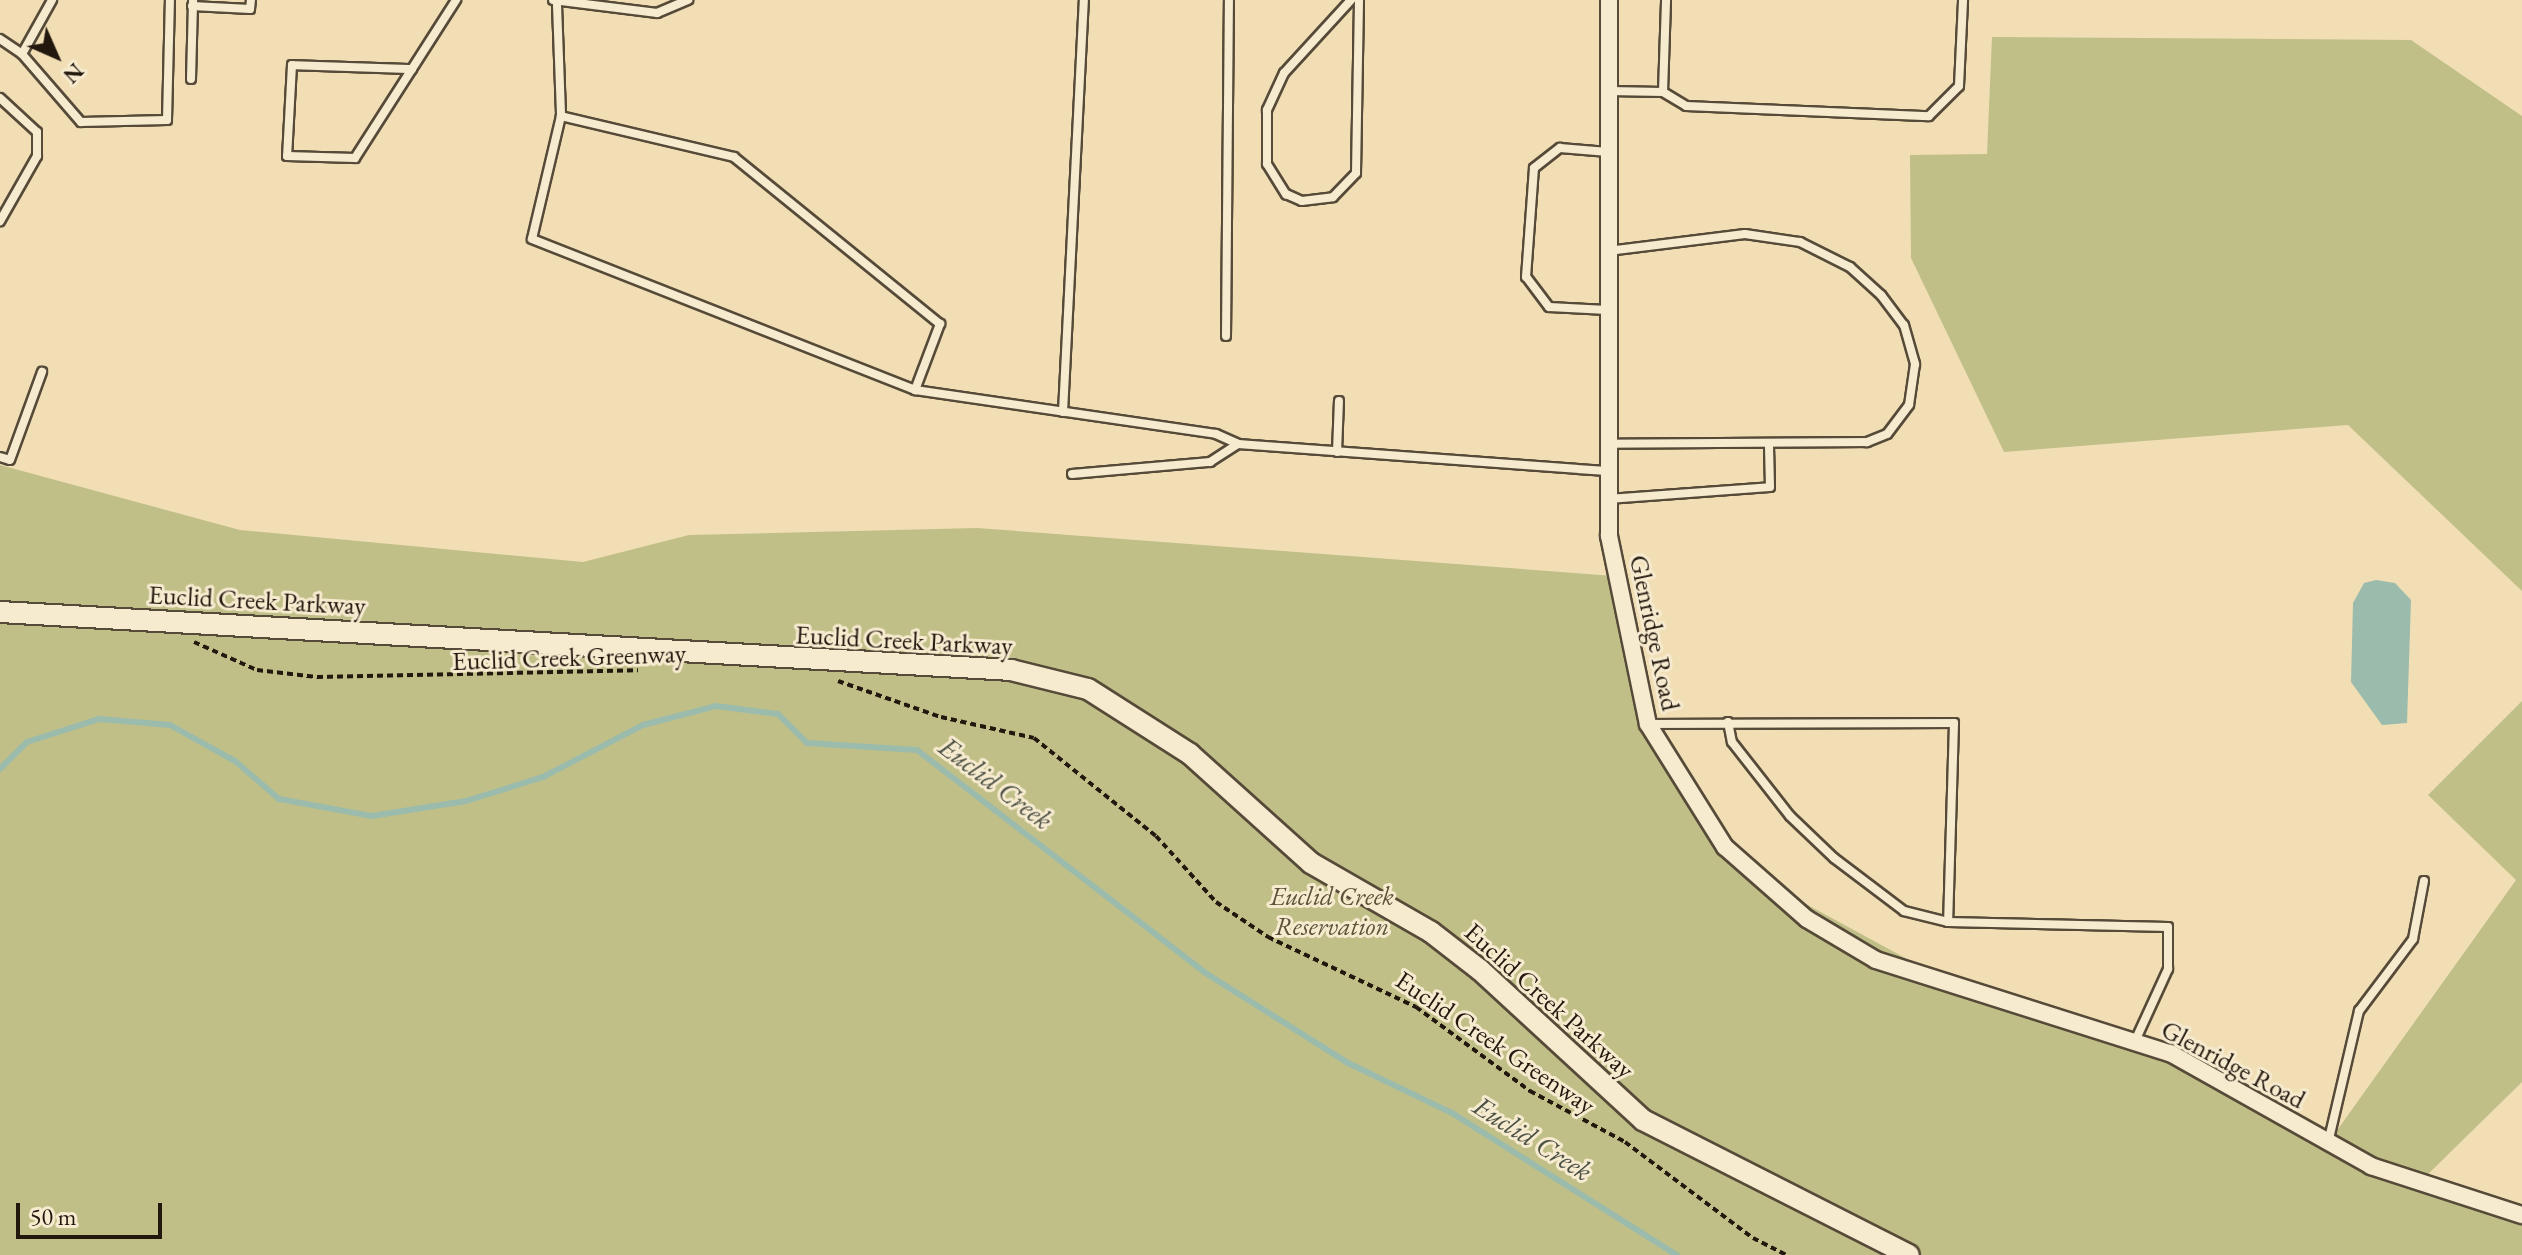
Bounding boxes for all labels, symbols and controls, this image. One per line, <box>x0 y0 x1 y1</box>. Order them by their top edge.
north arrow <box>16 16 96 96</box>
text: N <box>57 57 90 90</box>
street label: Glenridge Road <box>1622 552 1686 714</box>
street label: Euclid Creek Parkway <box>147 580 367 622</box>
street label: Euclid Creek Parkway <box>794 620 1014 662</box>
street label: Euclid Creek Greenway <box>451 638 687 678</box>
water label: Euclid Creek <box>933 730 1059 836</box>
park label: Euclid Creek Reservation <box>1270 881 1394 942</box>
street label: Euclid Creek Parkway <box>1458 917 1640 1085</box>
street label: Euclid Creek Greenway <box>1389 965 1601 1121</box>
street label: Glenridge Road <box>2156 1014 2310 1116</box>
water label: Euclid Creek <box>1468 1088 1598 1188</box>
scale bar <box>20 1187 166 1237</box>
text: 50 m <box>30 1201 77 1232</box>

